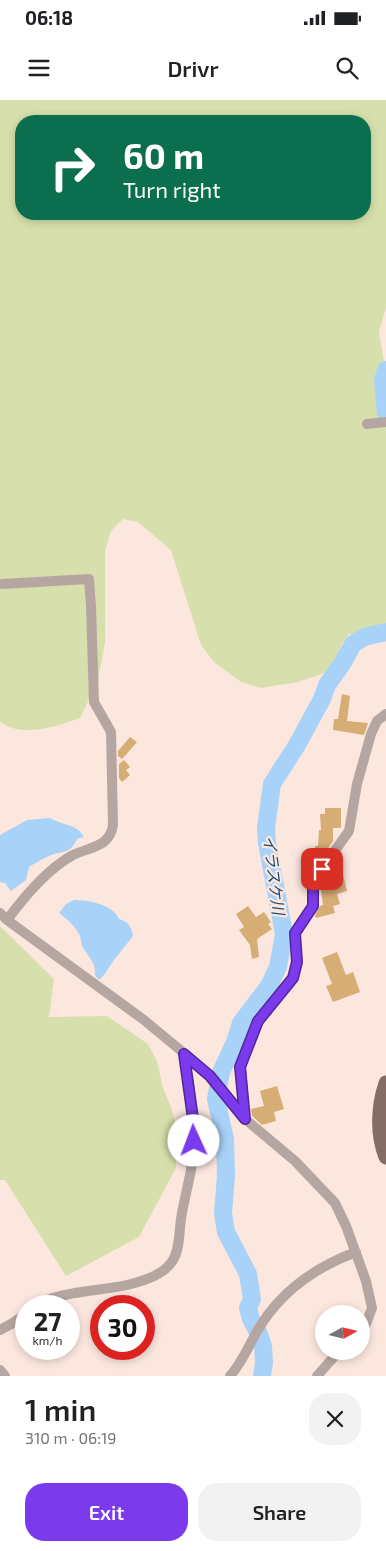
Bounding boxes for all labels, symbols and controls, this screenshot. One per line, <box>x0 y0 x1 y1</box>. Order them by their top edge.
text: 06:18 <box>25 6 73 29</box>
icon: menu <box>25 54 53 82</box>
icon: search <box>333 54 361 82</box>
text: Drivr <box>167 55 219 81</box>
text: 60 m <box>123 134 204 176</box>
icon: right <box>40 135 105 200</box>
text: Turn right <box>123 176 221 202</box>
water label: イラスケ川 <box>260 834 289 918</box>
pin <box>301 848 343 890</box>
icon: arrive <box>308 855 336 883</box>
position arrow <box>167 1114 219 1166</box>
speed limit sign: 30 <box>90 1295 155 1360</box>
north arrow <box>315 1305 370 1360</box>
map controls <box>315 1305 370 1360</box>
text: 27 <box>34 1306 61 1336</box>
text: km/h <box>33 1333 62 1347</box>
text: 1 min <box>25 1391 96 1427</box>
button: close <box>309 1393 361 1445</box>
text: 310 m · 06:19 <box>25 1428 117 1447</box>
button: Exit <box>25 1483 188 1541</box>
button: Share <box>198 1483 361 1541</box>

